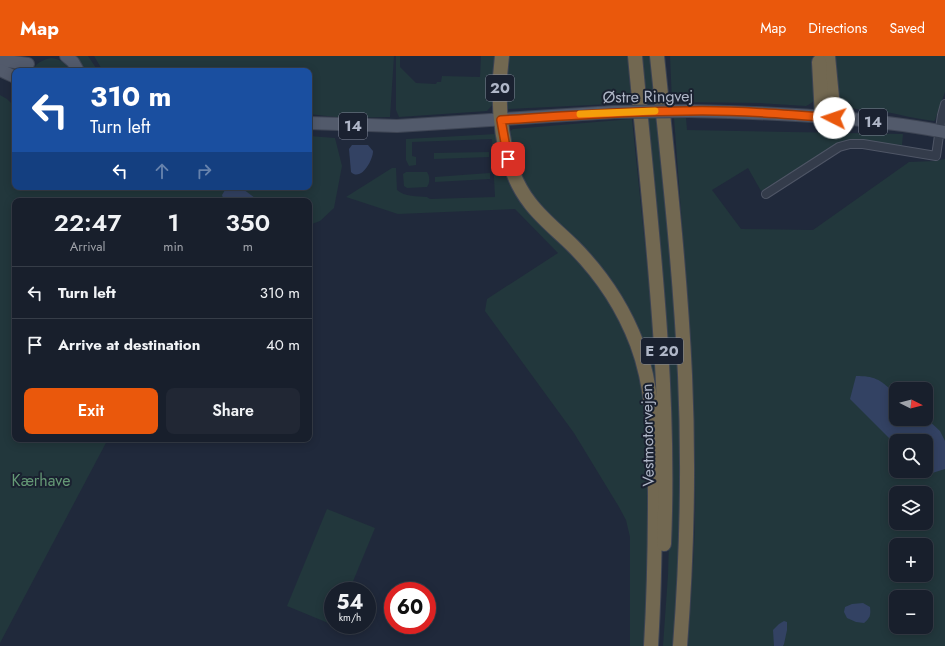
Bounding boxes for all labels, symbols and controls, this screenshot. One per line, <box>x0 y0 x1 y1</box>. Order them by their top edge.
text: Map <box>20 15 59 42</box>
text: Map <box>760 18 786 38</box>
text: Directions <box>808 18 868 38</box>
text: Saved <box>890 18 925 38</box>
road number: 20 <box>486 75 514 101</box>
text: 310 m <box>90 76 172 117</box>
icon: left <box>24 84 76 136</box>
street label: Østre Ringvej <box>602 84 694 109</box>
position arrow <box>813 97 855 139</box>
road number: 14 <box>859 109 887 135</box>
road number: 14 <box>339 113 367 139</box>
text: Turn left <box>90 114 150 140</box>
pin <box>491 142 525 176</box>
icon: arrive <box>497 148 519 170</box>
icon: left <box>109 160 131 182</box>
icon: ahead <box>151 160 173 182</box>
icon: right <box>193 160 215 182</box>
text: 22:47 <box>54 205 121 240</box>
text: 1 <box>168 205 179 240</box>
text: 350 <box>225 205 270 240</box>
text: Arrival <box>70 237 106 256</box>
text: min <box>163 237 184 256</box>
text: m <box>243 237 253 256</box>
icon: left <box>24 282 46 304</box>
text: Turn left <box>58 282 116 304</box>
text: 310 m <box>260 282 300 304</box>
icon: arrive <box>24 334 46 356</box>
text: Arrive at destination <box>58 334 200 356</box>
text: 40 m <box>266 334 300 356</box>
road number: E 20 <box>641 338 683 364</box>
north arrow <box>889 382 933 426</box>
map controls <box>889 382 933 634</box>
street label: Vestmotorvejen <box>635 383 660 487</box>
button: Exit <box>24 388 158 434</box>
button: Share <box>166 388 300 434</box>
button: search <box>889 434 933 478</box>
park label: Kærhave <box>12 469 70 492</box>
button: layers <box>889 486 933 530</box>
button: + <box>889 538 933 582</box>
speed limit sign: 60 <box>384 582 436 634</box>
text: 54 <box>337 588 363 617</box>
button: − <box>889 590 933 634</box>
text: km/h <box>339 610 361 625</box>

